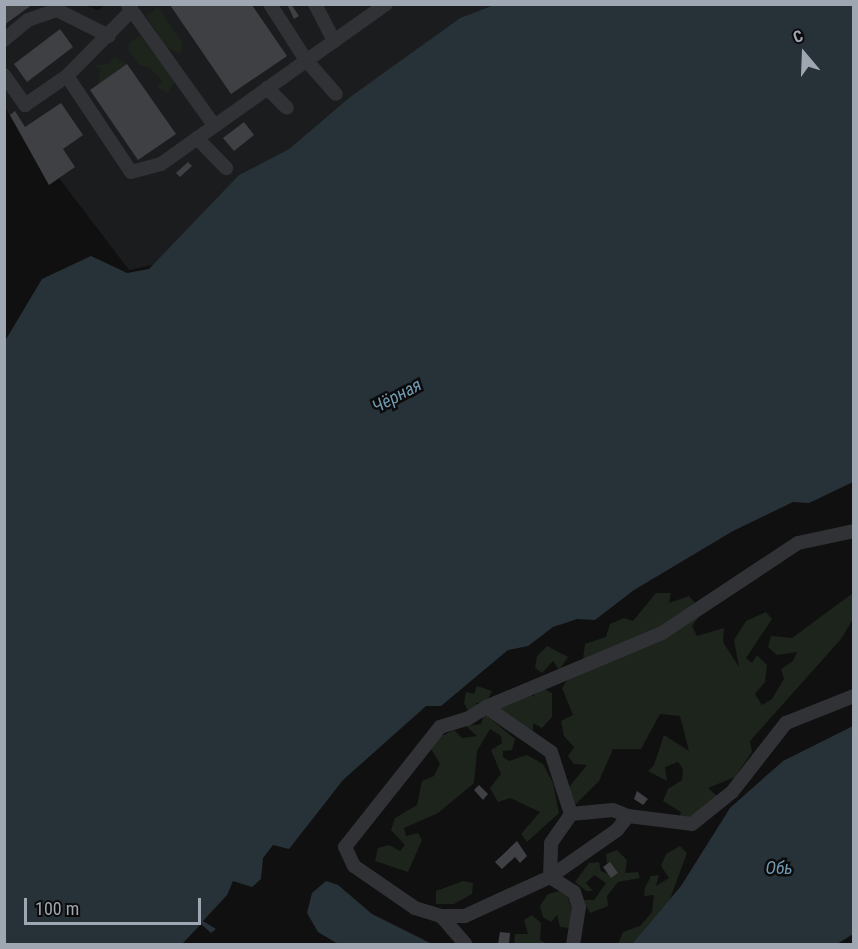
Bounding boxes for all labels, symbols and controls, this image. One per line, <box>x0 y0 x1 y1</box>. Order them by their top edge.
north arrow <box>774 24 834 84</box>
text: С <box>791 26 805 47</box>
water label: Чёрная <box>369 374 425 418</box>
water label: Обь <box>765 857 793 879</box>
scale bar <box>27 886 204 924</box>
text: 100 m <box>35 898 79 919</box>

